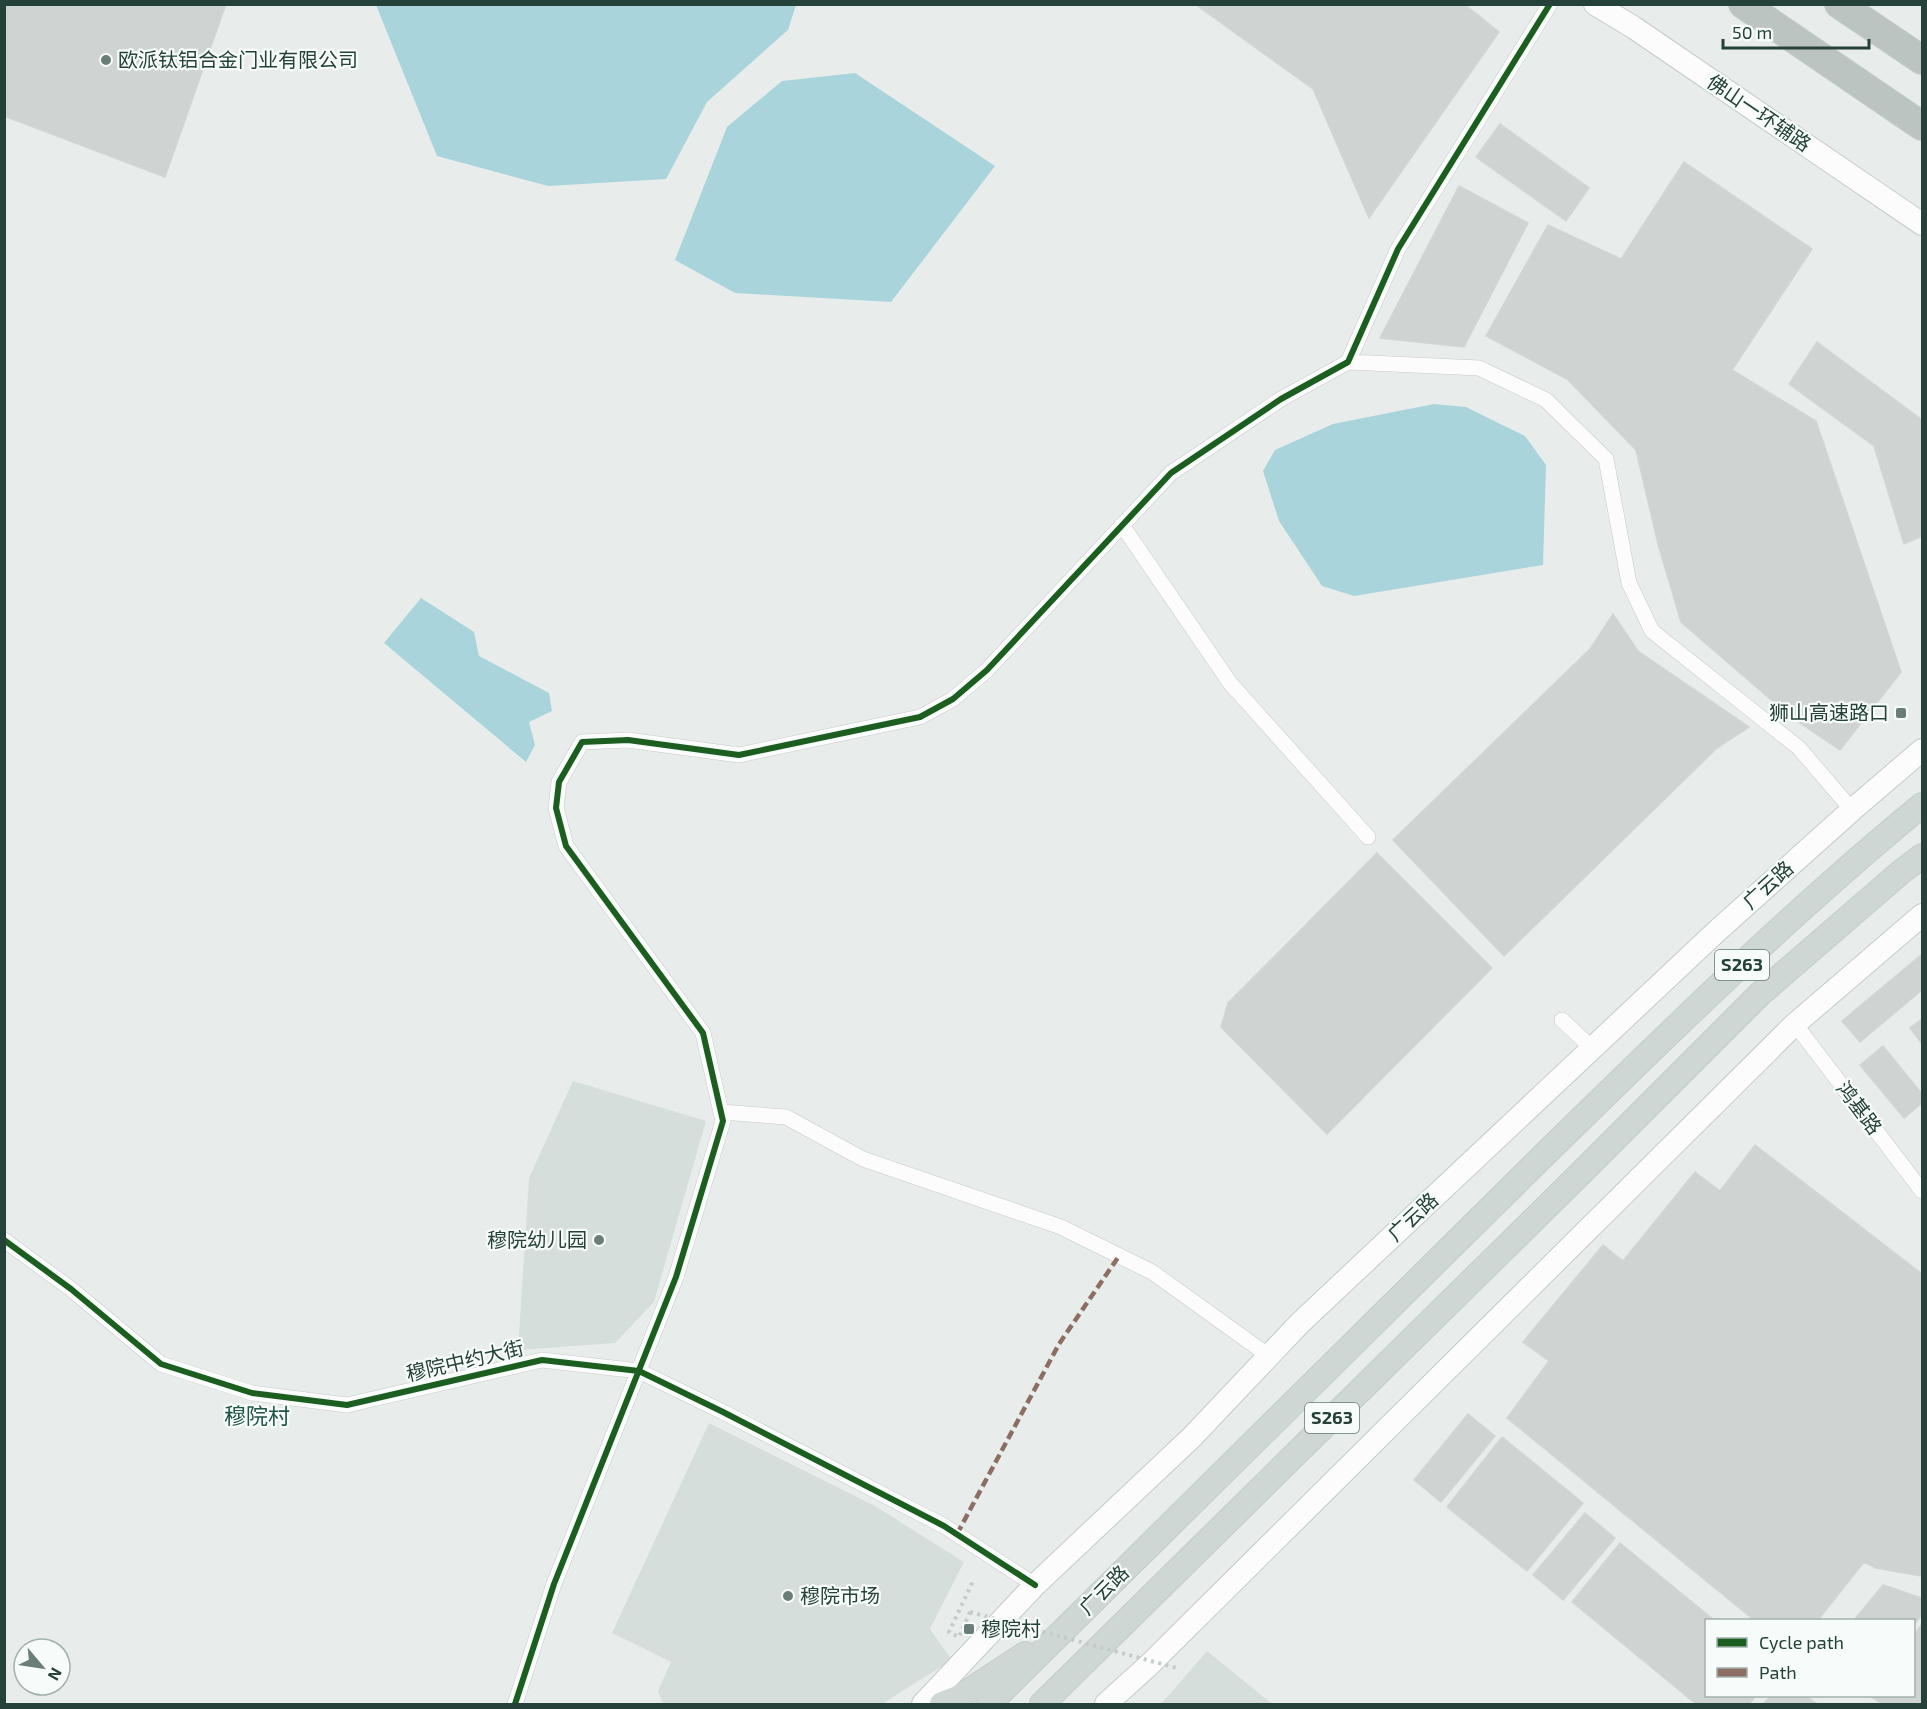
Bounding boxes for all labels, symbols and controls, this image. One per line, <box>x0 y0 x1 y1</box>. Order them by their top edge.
scale bar <box>1723 12 1868 50</box>
text: 50 m <box>1732 21 1772 43</box>
place label: 欧派钛铝合金门业有限公司 <box>118 47 358 71</box>
marker: 欧派钛铝合金门业有限公司 <box>99 53 113 67</box>
street label: 佛山一环辅路 <box>1703 69 1816 156</box>
place label: 狮山高速路口 <box>1769 700 1889 724</box>
marker: 狮山高速路口 <box>1894 706 1908 720</box>
street label: 广云路 <box>1737 855 1798 913</box>
road number: S263 <box>1715 950 1769 980</box>
street label: 鸿基路 <box>1832 1076 1887 1139</box>
street label: 广云路 <box>1382 1187 1442 1246</box>
place label: 穆院幼儿园 <box>487 1227 587 1251</box>
marker: 穆院幼儿园 <box>592 1233 606 1247</box>
street label: 穆院中约大街 <box>404 1335 526 1385</box>
district label: 穆院村 <box>224 1402 290 1428</box>
road number: S263 <box>1305 1403 1359 1433</box>
street label: 广云路 <box>1074 1560 1133 1619</box>
place label: 穆院市场 <box>800 1583 880 1607</box>
marker: 穆院市场 <box>781 1589 795 1603</box>
place label: 穆院村 <box>981 1616 1041 1640</box>
legend <box>1705 1619 1915 1697</box>
marker: 穆院村 <box>962 1622 976 1636</box>
text: Cycle path <box>1759 1631 1844 1653</box>
north arrow <box>12 1637 72 1697</box>
text: Path <box>1759 1661 1797 1683</box>
text: N <box>44 1665 67 1684</box>

